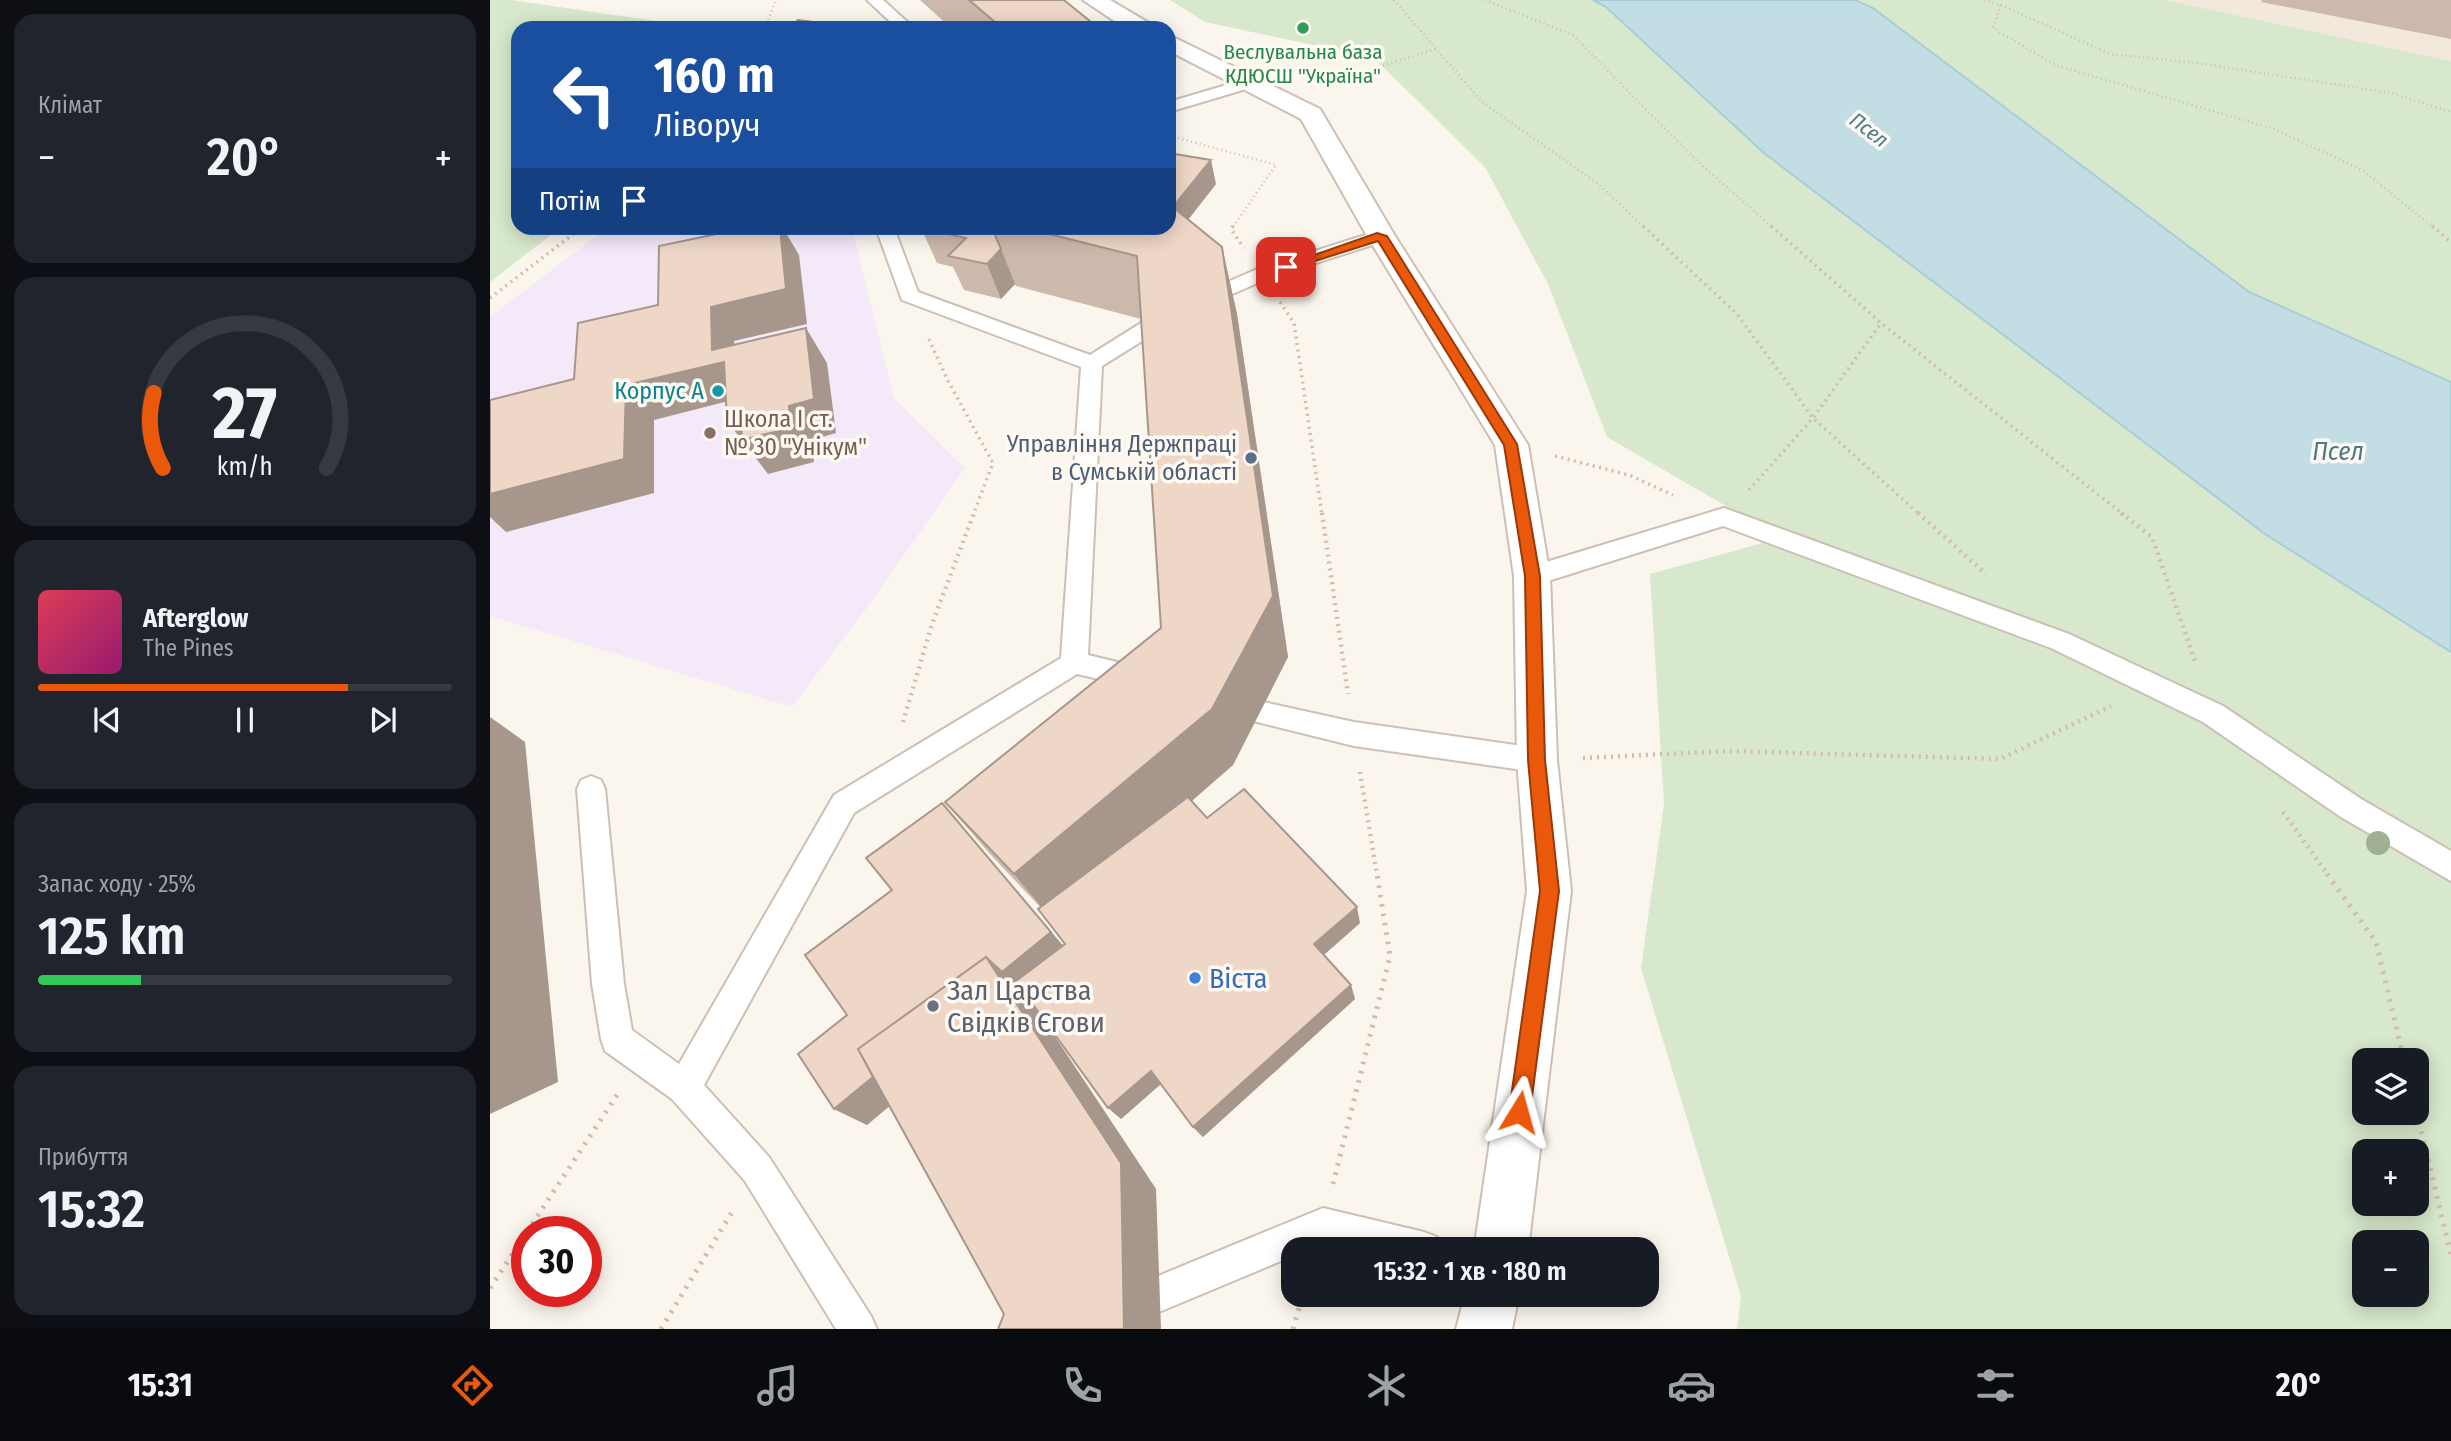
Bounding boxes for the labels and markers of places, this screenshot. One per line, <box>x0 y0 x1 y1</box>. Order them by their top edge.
marker: Веслувальна база КДЮСШ "Україна" <box>1295 20 1311 36</box>
place label: Веслувальна база КДЮСШ "Україна" <box>1224 39 1383 89</box>
pin <box>1256 237 1316 297</box>
place label: Корпус А <box>614 377 704 405</box>
marker: Корпус А <box>710 383 726 399</box>
place label: Школа І ст. № 30 "Унікум" <box>724 405 867 461</box>
marker: Школа І ст. № 30 "Унікум" <box>702 425 718 441</box>
place label: Управління Держпраці в Сумській області <box>1006 430 1237 486</box>
marker: Управління Держпраці в Сумській області <box>1243 450 1259 466</box>
place label: Віста <box>1209 962 1267 995</box>
marker: Віста <box>1187 970 1203 986</box>
place label: Зал Царства Свідків Єгови <box>947 974 1105 1039</box>
marker: Зал Царства Свідків Єгови <box>925 998 941 1014</box>

